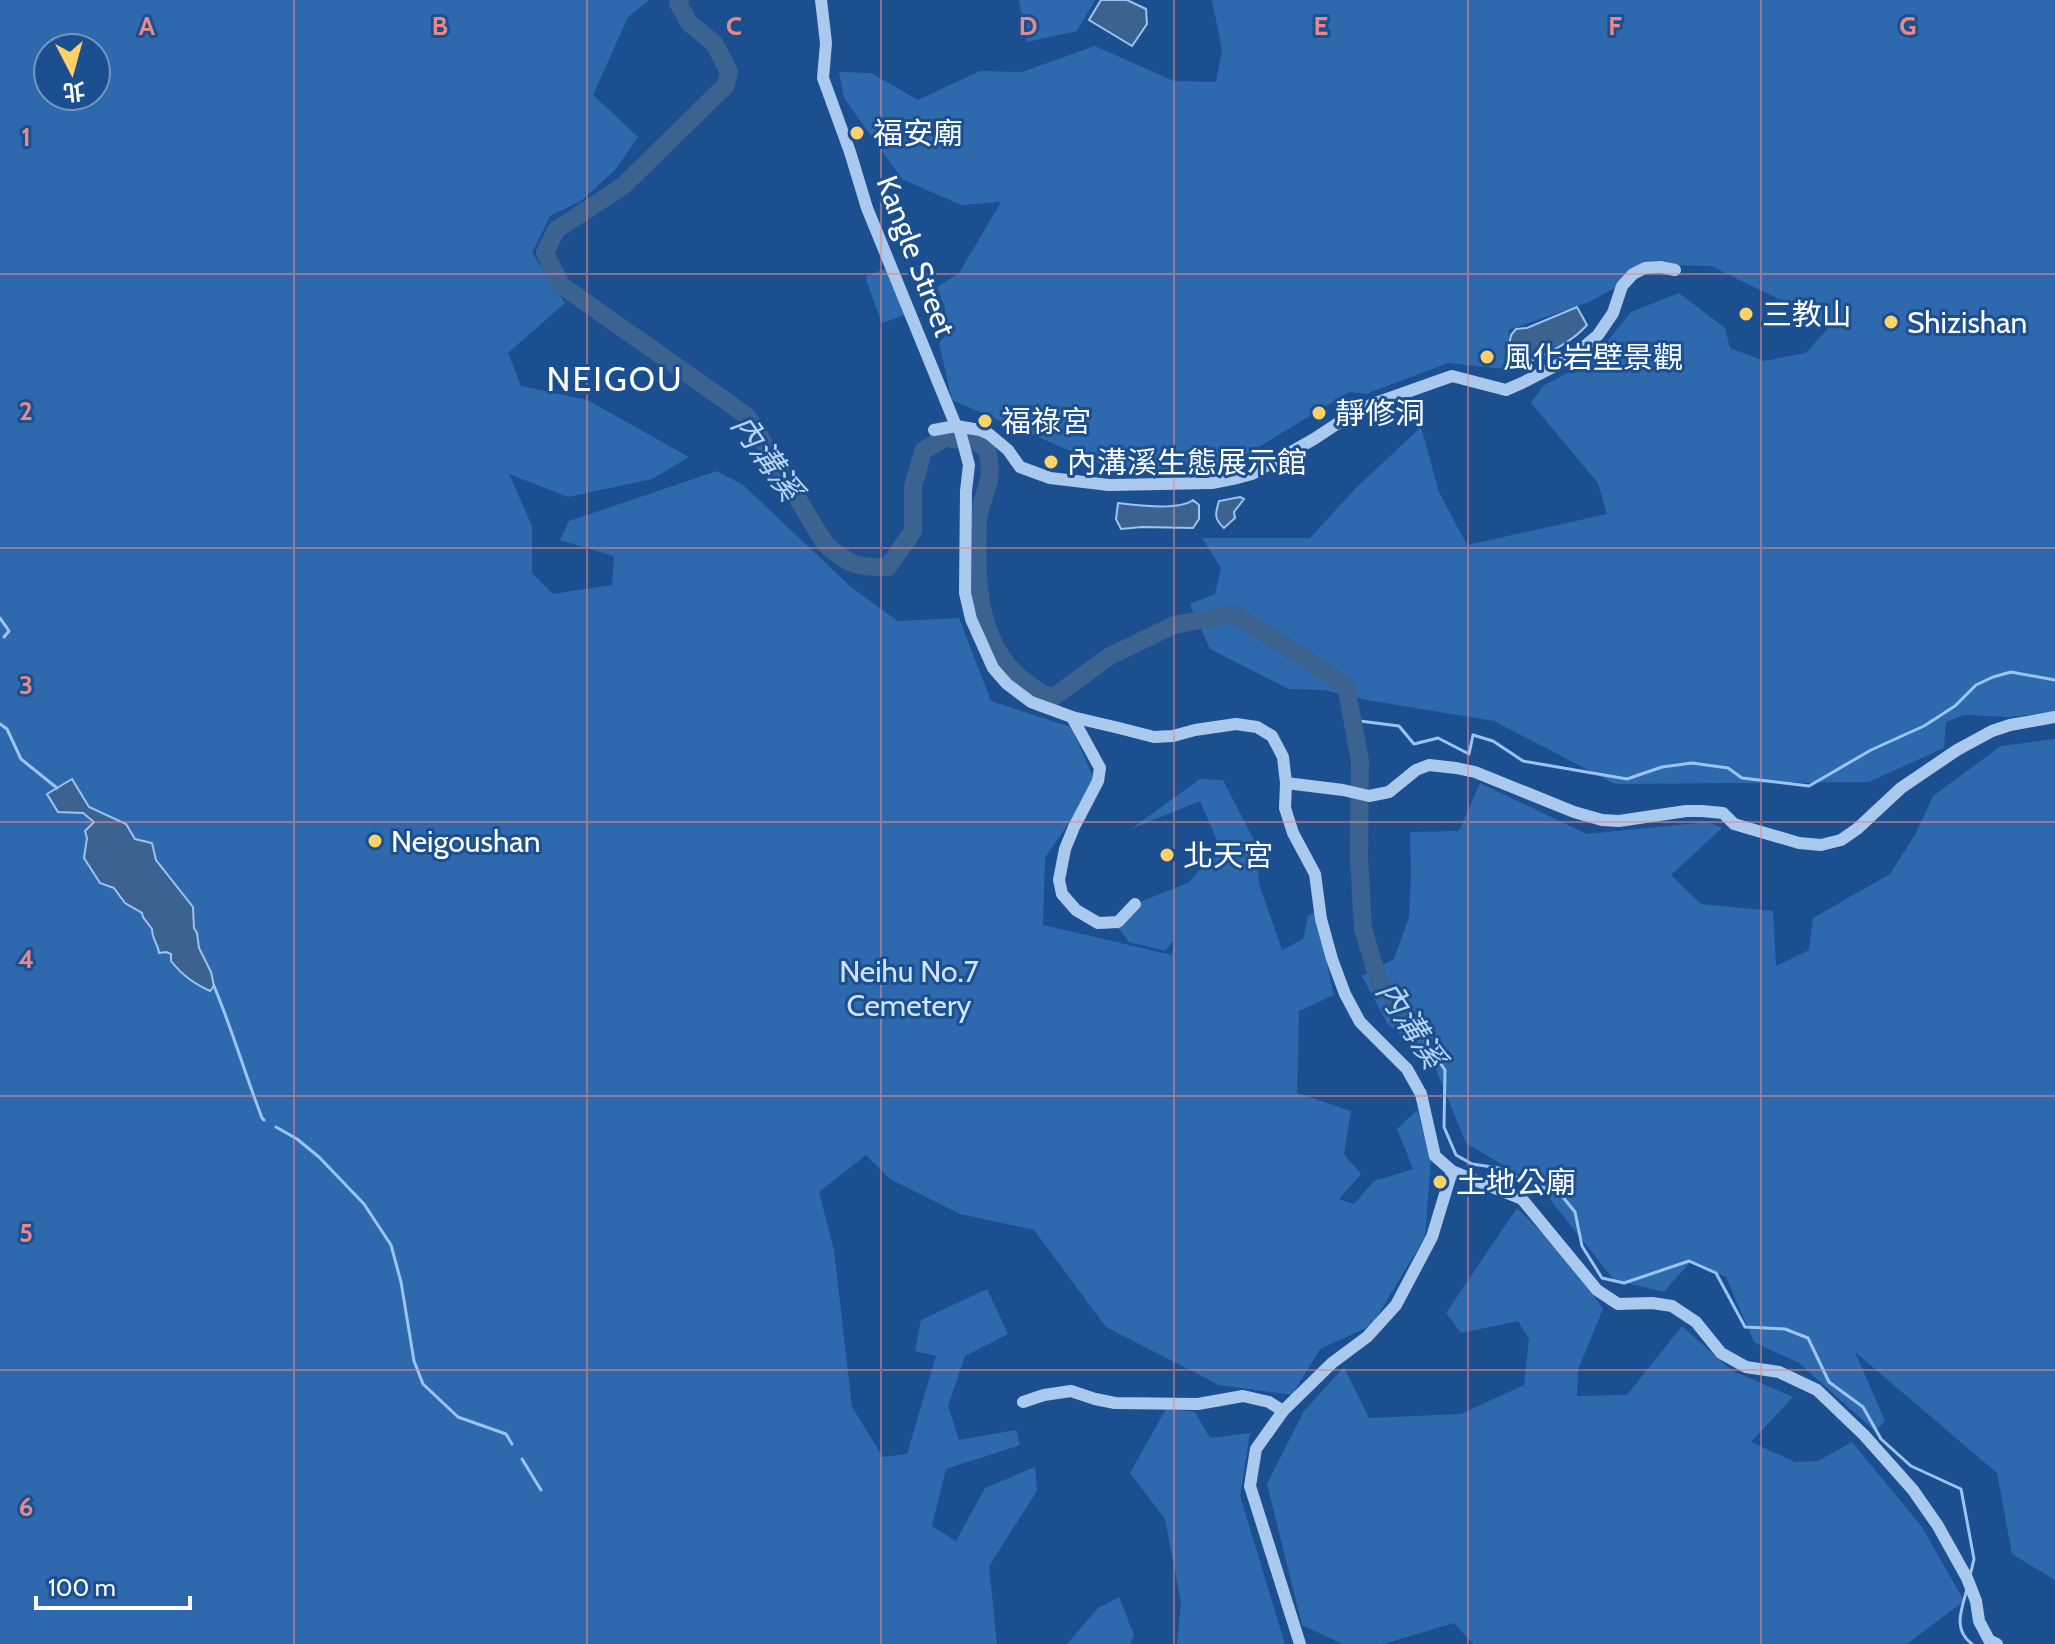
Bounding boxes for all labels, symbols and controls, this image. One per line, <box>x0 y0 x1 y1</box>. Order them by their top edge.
text: A <box>139 10 156 42</box>
text: B <box>432 10 448 42</box>
text: C <box>726 10 742 42</box>
text: D <box>1019 10 1037 42</box>
text: E <box>1314 10 1328 42</box>
text: F <box>1608 10 1622 42</box>
text: G <box>1899 10 1917 42</box>
north arrow <box>32 32 112 112</box>
text: 北 <box>62 77 86 106</box>
place label: 福安廟 <box>873 115 963 152</box>
text: 1 <box>21 121 31 153</box>
marker: 福安廟 <box>848 124 866 142</box>
street label: Kangle Street <box>868 170 964 342</box>
place label: 三教山 <box>1762 296 1852 333</box>
place label: Shizishan <box>1907 304 2027 341</box>
marker: 三教山 <box>1737 305 1755 323</box>
marker: Shizishan <box>1882 313 1900 331</box>
place label: 風化岩壁景觀 <box>1503 339 1683 376</box>
marker: 風化岩壁景觀 <box>1478 348 1496 366</box>
district label: NEIGOU <box>546 358 684 400</box>
text: 2 <box>19 395 33 427</box>
place label: 靜修洞 <box>1335 395 1425 432</box>
place label: 福祿宮 <box>1001 403 1091 440</box>
marker: 靜修洞 <box>1310 404 1328 422</box>
water label: 內溝溪 <box>723 406 813 511</box>
marker: 福祿宮 <box>976 412 994 430</box>
place label: 內溝溪生態展示館 <box>1067 444 1307 481</box>
marker: 內溝溪生態展示館 <box>1042 453 1060 471</box>
text: 3 <box>19 669 33 701</box>
place label: Neigoushan <box>391 823 540 860</box>
marker: Neigoushan <box>366 832 384 850</box>
place label: 北天宮 <box>1183 837 1273 874</box>
marker: 北天宮 <box>1158 846 1176 864</box>
text: 4 <box>18 943 34 975</box>
park label: Neihu No.7 Cemetery <box>839 953 979 1024</box>
water label: 內溝溪 <box>1368 973 1456 1078</box>
place label: 土地公廟 <box>1456 1164 1576 1201</box>
marker: 土地公廟 <box>1431 1173 1449 1191</box>
text: 5 <box>19 1217 33 1249</box>
text: 6 <box>19 1491 33 1523</box>
scale bar <box>36 1560 190 1610</box>
text: 100 m <box>48 1573 116 1602</box>

